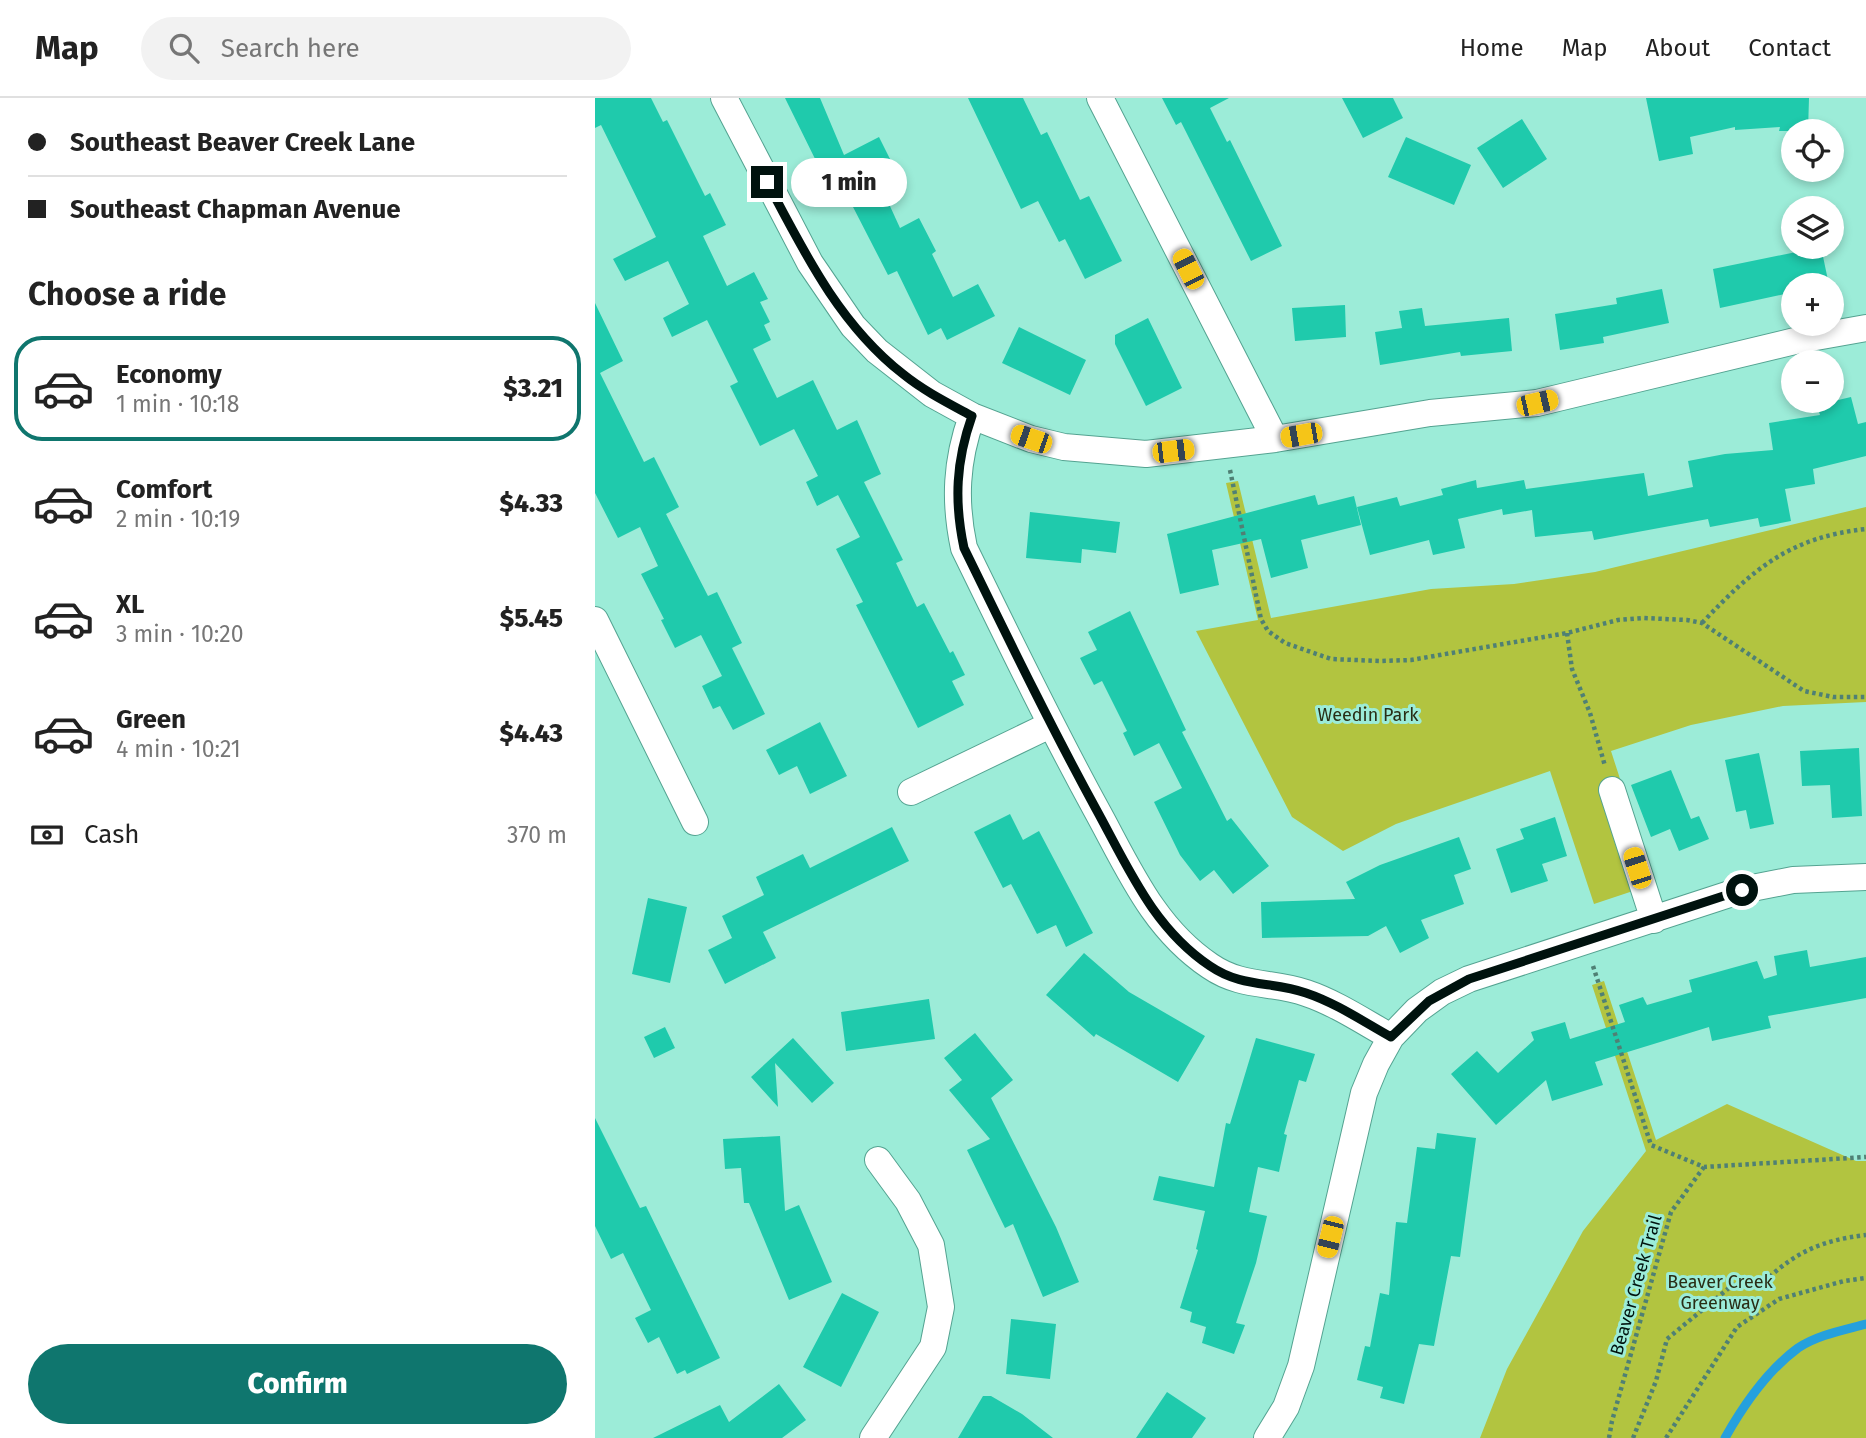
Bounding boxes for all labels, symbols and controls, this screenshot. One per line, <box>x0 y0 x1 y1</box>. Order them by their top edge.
search box <box>141 17 631 80</box>
text: Map <box>35 28 99 68</box>
icon: search <box>165 29 203 67</box>
text: Search here <box>221 33 360 64</box>
text: Home <box>1460 34 1524 62</box>
text: Map <box>1562 34 1608 62</box>
text: About <box>1646 34 1710 62</box>
text: Contact <box>1748 34 1831 62</box>
map controls <box>1781 119 1844 413</box>
button: locate <box>1781 119 1844 182</box>
text: Southeast Beaver Creek Lane <box>70 127 415 158</box>
callout: 1 min <box>791 158 907 206</box>
route end <box>751 166 783 198</box>
text: 1 min <box>821 168 877 196</box>
text: Southeast Chapman Avenue <box>70 194 401 225</box>
button: layers <box>1781 196 1844 259</box>
car <box>1170 246 1207 292</box>
button: + <box>1781 273 1844 336</box>
text: Choose a ride <box>28 275 226 313</box>
button: − <box>1781 350 1844 413</box>
icon: car <box>32 357 95 420</box>
text: Economy <box>116 359 222 390</box>
text: $3.21 <box>503 373 563 404</box>
car <box>1515 388 1560 418</box>
text: 1 min · 10:18 <box>116 390 239 418</box>
car <box>1279 421 1324 449</box>
car <box>1008 422 1055 456</box>
car <box>1151 438 1196 464</box>
icon: car <box>32 472 95 535</box>
text: Comfort <box>116 474 212 505</box>
text: $4.33 <box>500 488 563 519</box>
text: 2 min · 10:19 <box>116 505 240 533</box>
icon: car <box>32 587 95 650</box>
text: XL <box>116 589 144 620</box>
text: $5.45 <box>500 603 563 634</box>
text: 3 min · 10:20 <box>116 620 244 648</box>
icon: car <box>32 702 95 765</box>
text: Green <box>116 704 186 735</box>
park label: Weedin Park <box>1318 704 1419 726</box>
text: $4.43 <box>500 718 563 749</box>
text: 4 min · 10:21 <box>116 735 241 763</box>
icon: cash <box>28 816 66 854</box>
text: Cash <box>84 819 140 850</box>
text: 370 m <box>507 821 567 849</box>
car <box>1621 845 1654 891</box>
route start <box>1726 874 1758 906</box>
street label: Beaver Creek Trail <box>1605 1212 1667 1358</box>
car <box>1315 1214 1346 1260</box>
park label: Beaver Creek Greenway <box>1667 1271 1774 1314</box>
button: Confirm <box>28 1344 567 1424</box>

